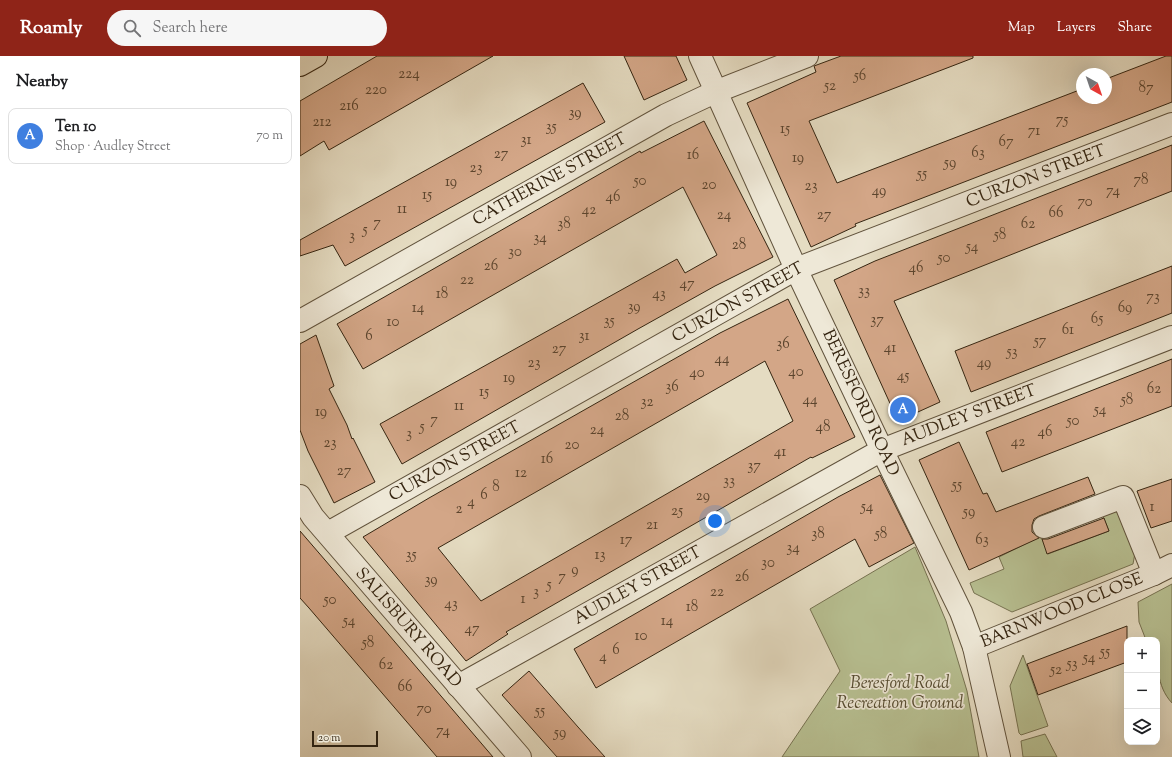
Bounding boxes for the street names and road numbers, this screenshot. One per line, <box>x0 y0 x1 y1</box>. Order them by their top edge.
street label: CATHERINE STREET <box>469 128 631 232</box>
street label: CURZON STREET <box>963 139 1109 215</box>
street label: CURZON STREET <box>668 257 808 349</box>
street label: BERESFORD ROAD <box>817 326 903 480</box>
street label: AUDLEY STREET <box>898 379 1040 453</box>
street label: CURZON STREET <box>385 416 525 508</box>
street label: AUDLEY STREET <box>570 541 706 631</box>
street label: SALISBURY ROAD <box>349 563 467 693</box>
street label: BARNWOOD CLOSE <box>977 567 1147 655</box>

